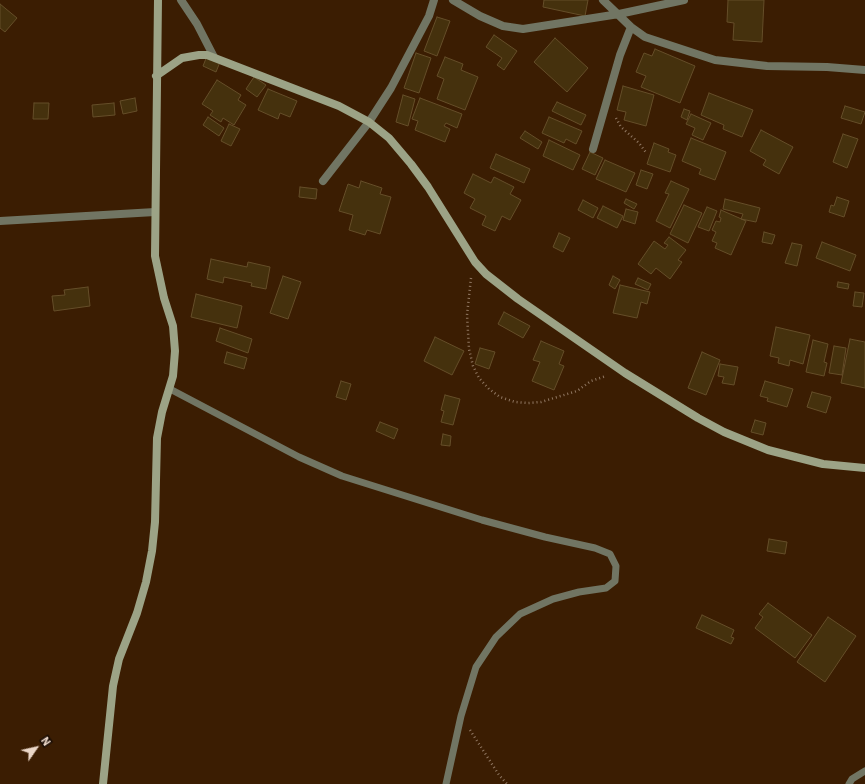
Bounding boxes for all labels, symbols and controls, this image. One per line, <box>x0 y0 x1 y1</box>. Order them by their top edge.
north arrow <box>16 728 56 768</box>
text: N <box>38 734 54 749</box>

